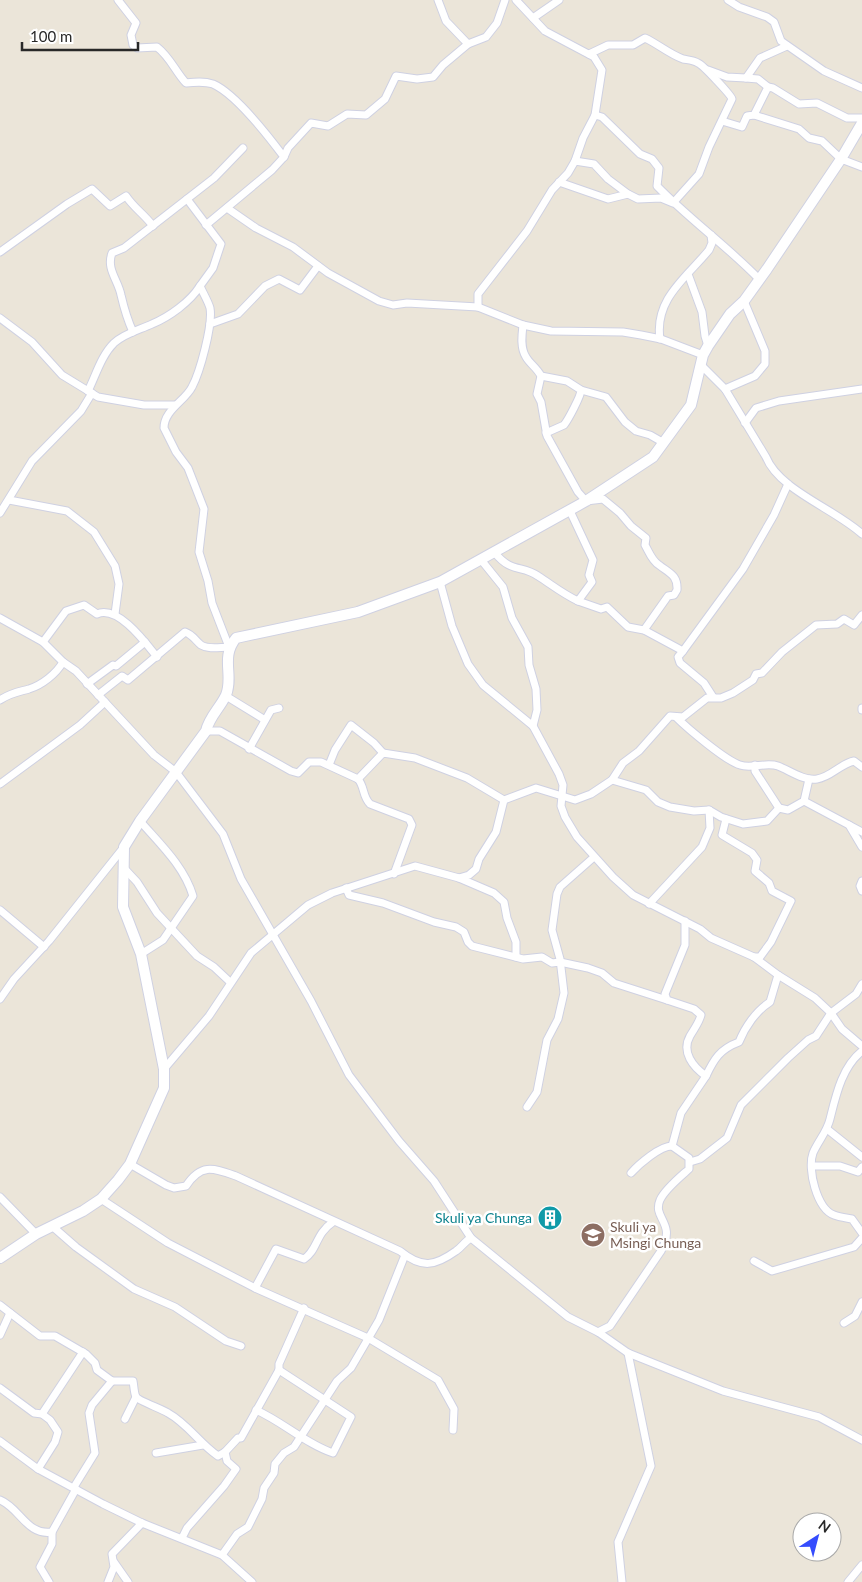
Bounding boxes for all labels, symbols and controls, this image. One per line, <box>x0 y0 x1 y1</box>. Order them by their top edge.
scale bar <box>22 20 139 52</box>
text: 100 m <box>30 27 72 45</box>
building icon: Skuli ya Chunga <box>537 1205 563 1231</box>
place label: Skuli ya Chunga <box>435 1209 532 1226</box>
place label: Skuli ya Msingi Chunga <box>610 1218 701 1251</box>
school or university icon: Skuli ya Msingi Chunga <box>580 1222 606 1248</box>
north arrow <box>792 1512 842 1562</box>
text: N <box>816 1516 834 1536</box>

